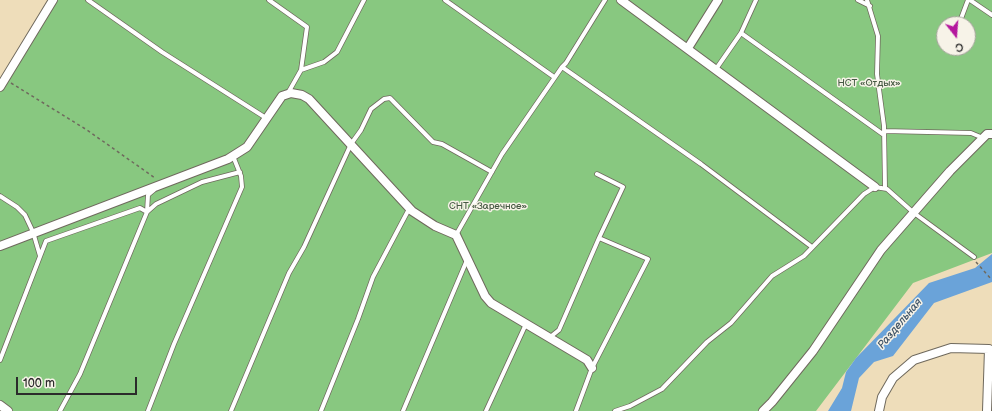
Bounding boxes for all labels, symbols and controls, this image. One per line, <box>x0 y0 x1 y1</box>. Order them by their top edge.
north arrow <box>936 16 976 56</box>
text: С <box>954 40 965 54</box>
park label: НСТ «Отдых» <box>837 77 901 89</box>
park label: СНТ «Заречное» <box>449 200 527 212</box>
water label: Раздельная <box>875 296 925 352</box>
scale bar <box>18 369 139 395</box>
text: 100 m <box>23 376 55 391</box>

